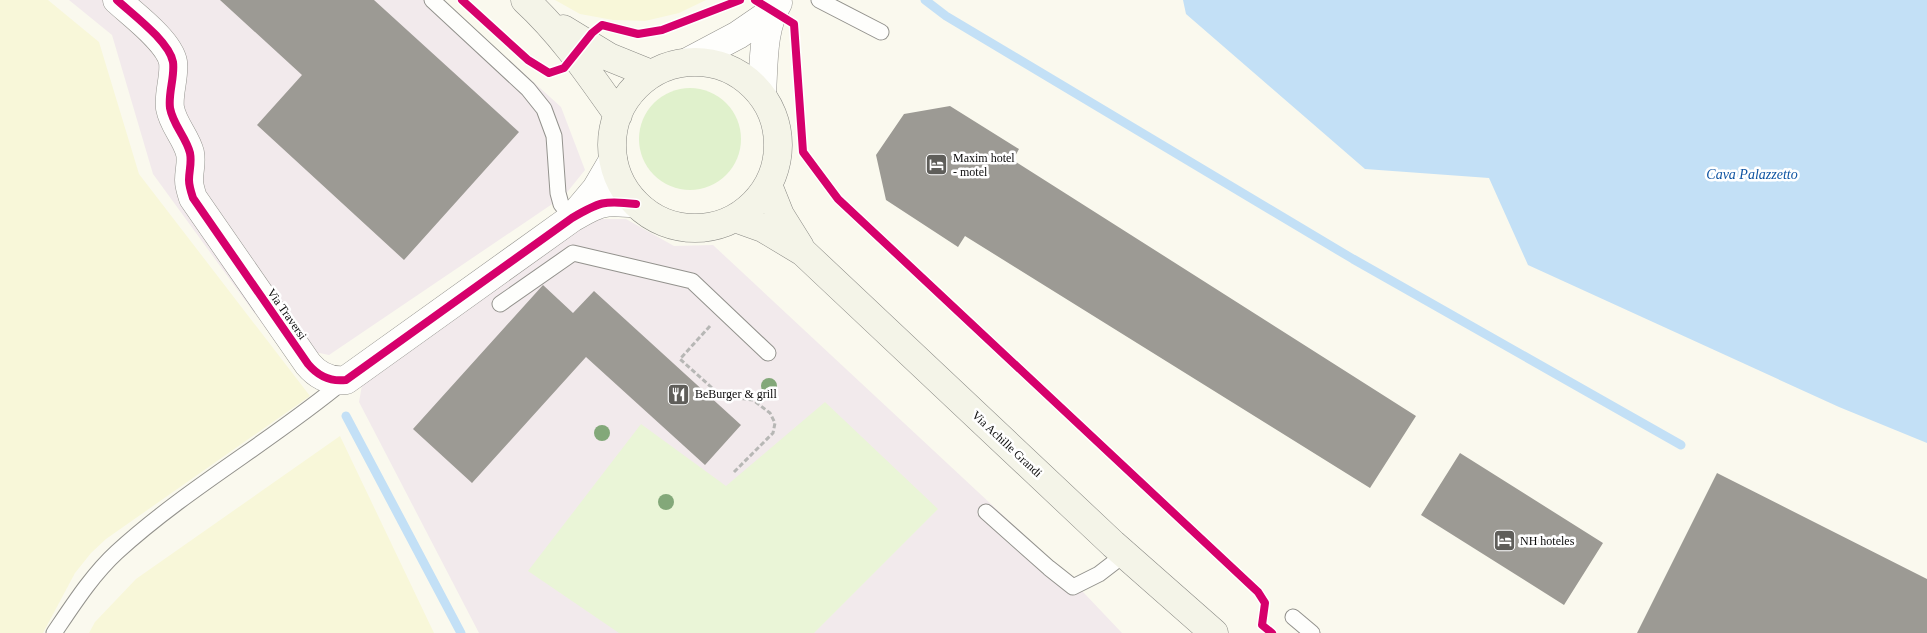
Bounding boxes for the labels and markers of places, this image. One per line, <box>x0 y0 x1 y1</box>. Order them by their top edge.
place label: Maxim hotel - motel <box>953 151 1015 179</box>
hotel icon: Maxim hotel - motel <box>925 153 949 177</box>
restaurant icon: BeBurger & grill <box>667 382 691 406</box>
place label: BeBurger & grill <box>695 387 777 401</box>
hotel icon: NH hoteles <box>1492 529 1516 553</box>
place label: NH hoteles <box>1520 534 1575 548</box>

